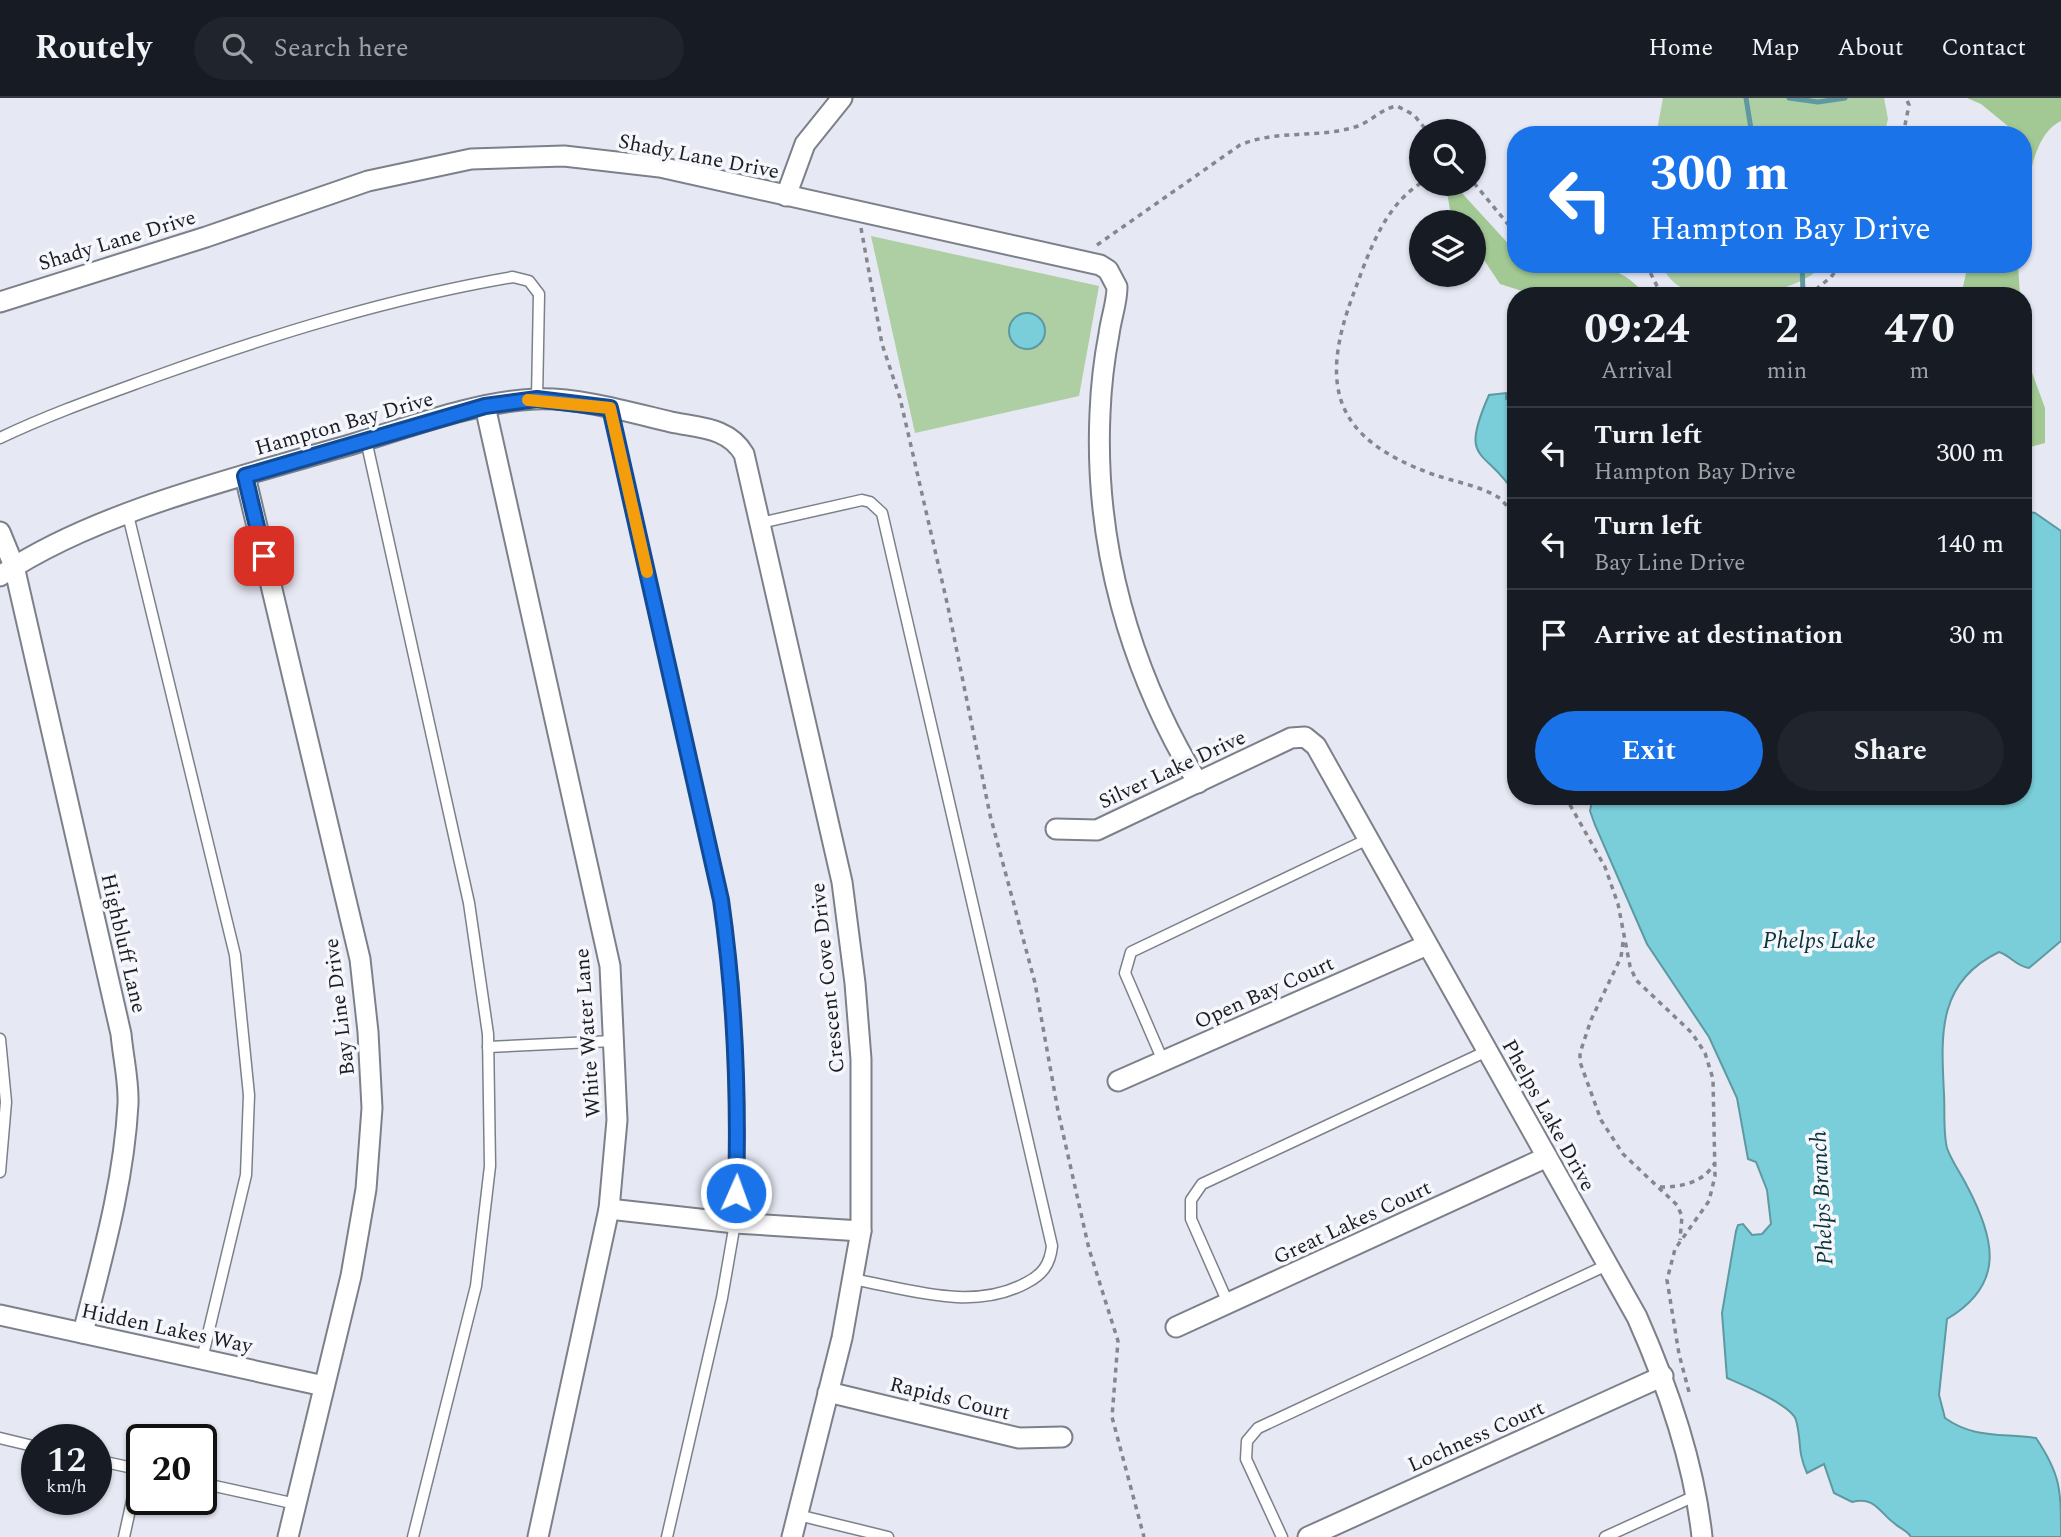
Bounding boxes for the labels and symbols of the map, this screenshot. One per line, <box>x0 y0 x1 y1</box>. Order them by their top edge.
street label: Shady Lane Drive <box>616 126 782 188</box>
street label: Shady Lane Drive <box>35 202 200 280</box>
street label: Hampton Bay Drive <box>251 383 437 465</box>
pin <box>234 526 294 586</box>
street label: Silver Lake Drive <box>1093 722 1251 818</box>
street label: Highbluff Lane <box>91 870 155 1016</box>
street label: Crescent Cove Drive <box>802 881 854 1075</box>
water label: Phelps Lake <box>1762 924 1876 959</box>
street label: Bay Line Drive <box>316 936 364 1077</box>
street label: White Water Lane <box>566 947 610 1119</box>
street label: Open Bay Court <box>1189 948 1339 1038</box>
street label: Phelps Lake Drive <box>1493 1033 1603 1197</box>
water label: Phelps Branch <box>1801 1130 1843 1266</box>
position arrow <box>699 1156 773 1230</box>
street label: Great Lakes Court <box>1268 1172 1437 1274</box>
street label: Hidden Lakes Way <box>78 1295 256 1363</box>
street label: Rapids Court <box>886 1369 1013 1429</box>
street label: Lochness Court <box>1403 1392 1550 1481</box>
speed limit sign: 20 <box>126 1424 217 1515</box>

